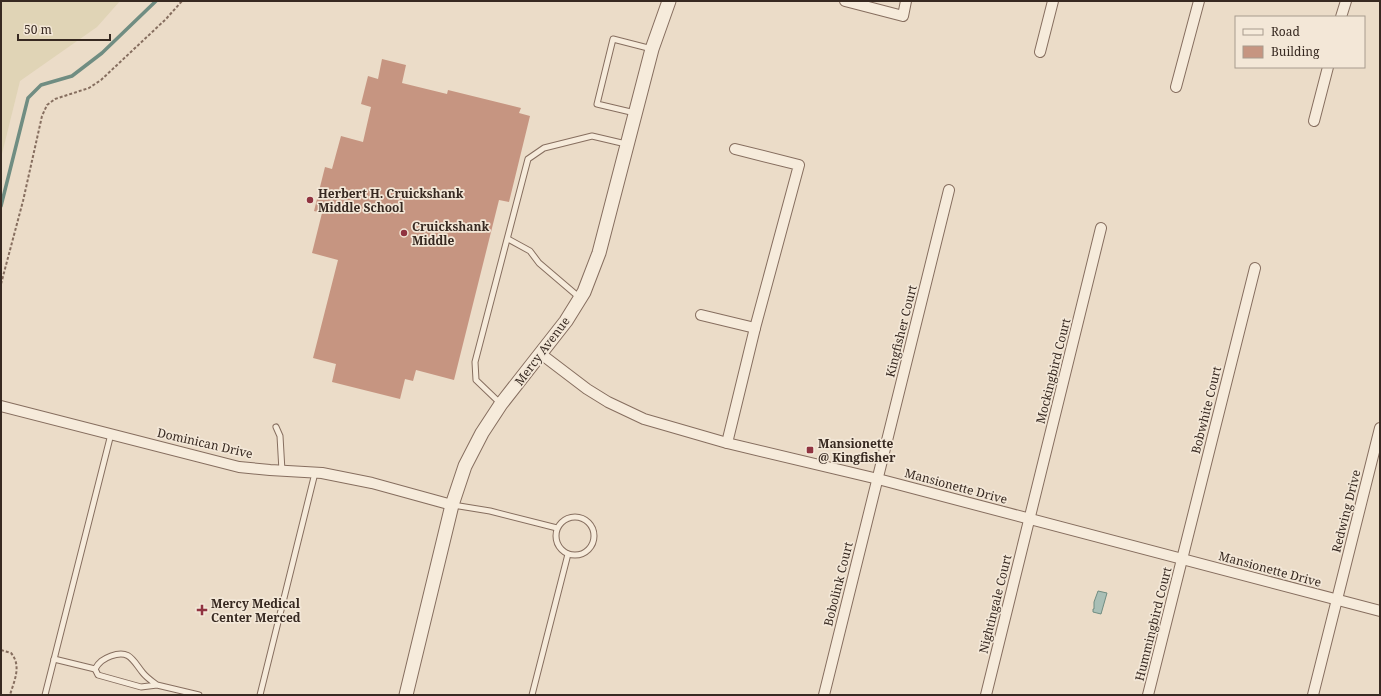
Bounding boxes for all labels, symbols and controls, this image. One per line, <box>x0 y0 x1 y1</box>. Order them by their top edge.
scale bar <box>18 16 110 42</box>
legend <box>1235 16 1365 68</box>
text: 50 m <box>24 21 52 38</box>
text: Road <box>1271 23 1301 40</box>
text: Building <box>1271 43 1320 60</box>
place label: Herbert H. Cruickshank Middle School <box>318 185 464 216</box>
marker: Herbert H. Cruickshank Middle School <box>305 195 315 205</box>
place label: Cruickshank Middle <box>412 218 489 249</box>
marker: Cruickshank Middle <box>399 228 409 238</box>
street label: Kingfisher Court <box>881 283 921 379</box>
street label: Mercy Avenue <box>511 313 573 389</box>
street label: Mockingbird Court <box>1032 316 1074 426</box>
street label: Bobwhite Court <box>1187 365 1225 455</box>
street label: Dominican Drive <box>156 424 254 462</box>
place label: Mansionette @ Kingfisher <box>818 435 896 466</box>
marker: Mansionette @ Kingfisher <box>805 445 815 455</box>
street label: Mansionette Drive <box>903 464 1009 508</box>
street label: Redwing Drive <box>1328 468 1364 554</box>
street label: Bobolink Court <box>819 540 857 628</box>
street label: Mansionette Drive <box>1217 547 1323 591</box>
street label: Nightingale Court <box>975 553 1015 655</box>
street label: Hummingbird Court <box>1131 565 1175 683</box>
place label: Mercy Medical Center Merced <box>211 595 301 626</box>
marker: Mercy Medical Center Merced <box>196 604 208 616</box>

